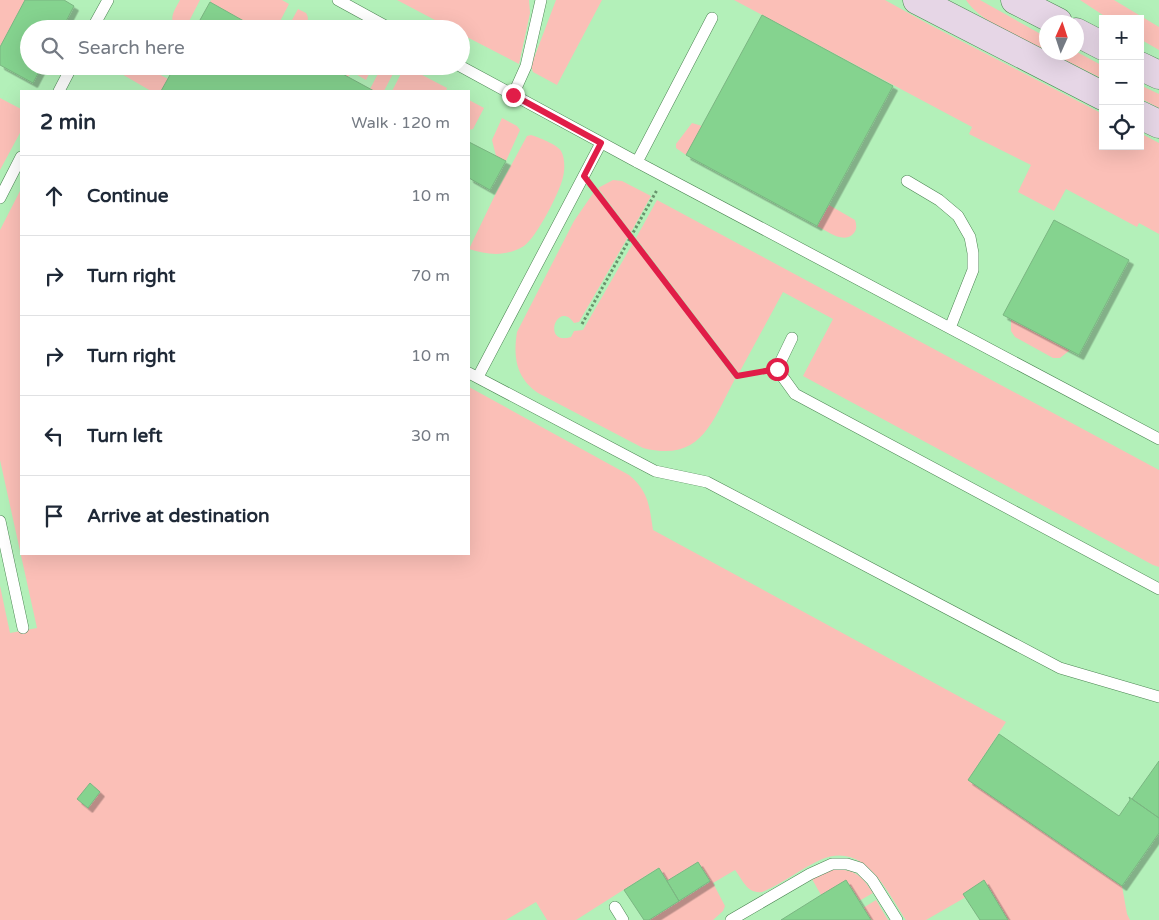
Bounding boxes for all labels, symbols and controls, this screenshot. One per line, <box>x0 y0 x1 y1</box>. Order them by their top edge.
north arrow <box>1039 15 1084 60</box>
map controls <box>1099 15 1144 150</box>
button: + <box>1099 15 1144 60</box>
search box <box>20 20 470 75</box>
icon: search <box>38 34 66 62</box>
text: Search here <box>78 37 185 59</box>
button: − <box>1099 60 1144 105</box>
route end <box>502 84 525 107</box>
button: locate <box>1099 105 1144 150</box>
text: 2 min <box>40 110 96 135</box>
text: Walk · 120 m <box>351 113 450 133</box>
icon: ahead <box>40 182 68 210</box>
text: Continue <box>87 185 169 207</box>
text: 10 m <box>411 186 450 206</box>
icon: right <box>40 262 68 290</box>
text: Turn right <box>87 265 175 287</box>
text: 70 m <box>411 266 450 286</box>
icon: right <box>40 342 68 370</box>
text: Turn right <box>87 345 175 367</box>
text: 10 m <box>411 346 450 366</box>
route start <box>766 358 789 381</box>
icon: left <box>40 422 68 450</box>
text: Turn left <box>87 425 163 447</box>
text: 30 m <box>411 426 450 446</box>
icon: arrive <box>40 502 68 530</box>
text: Arrive at destination <box>87 505 270 527</box>

